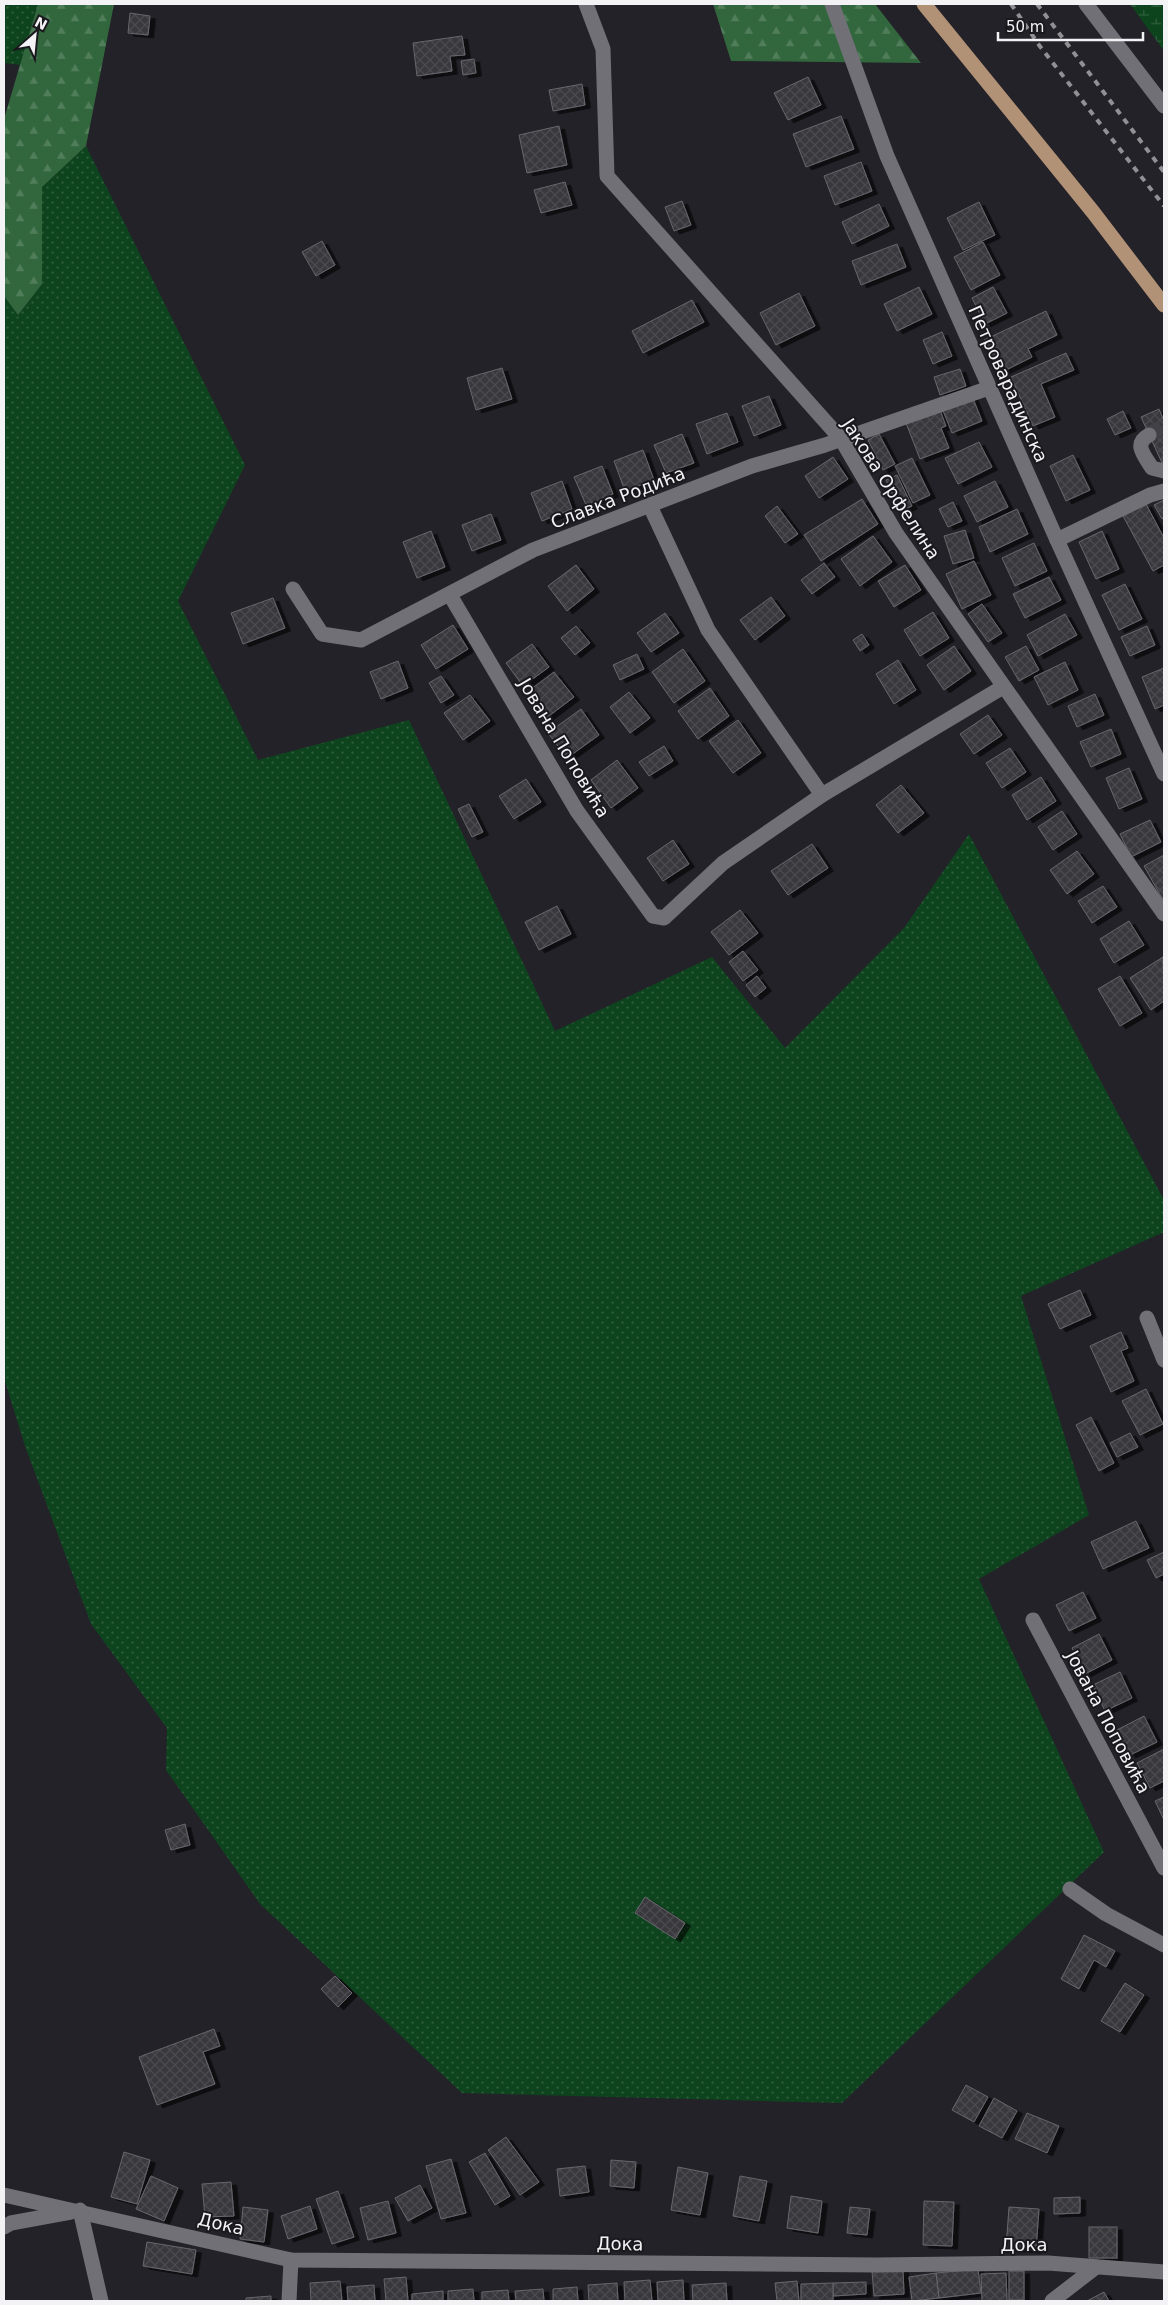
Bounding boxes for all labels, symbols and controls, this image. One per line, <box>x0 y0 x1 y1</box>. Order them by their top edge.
north arrow <box>10 10 60 60</box>
scale bar <box>998 10 1143 42</box>
text: N <box>32 14 50 33</box>
text: 50 m <box>1006 18 1044 36</box>
street label: Петроварадинска <box>964 302 1052 465</box>
street label: Јакова Орфелина <box>838 414 945 563</box>
street label: Славка Родића <box>548 462 688 533</box>
street label: Јована Поповића <box>514 673 614 821</box>
street label: Јована Поповића <box>1061 1646 1155 1797</box>
street label: Дока <box>196 2208 246 2239</box>
street label: Дока <box>596 2233 644 2254</box>
street label: Дока <box>1001 2234 1047 2255</box>

